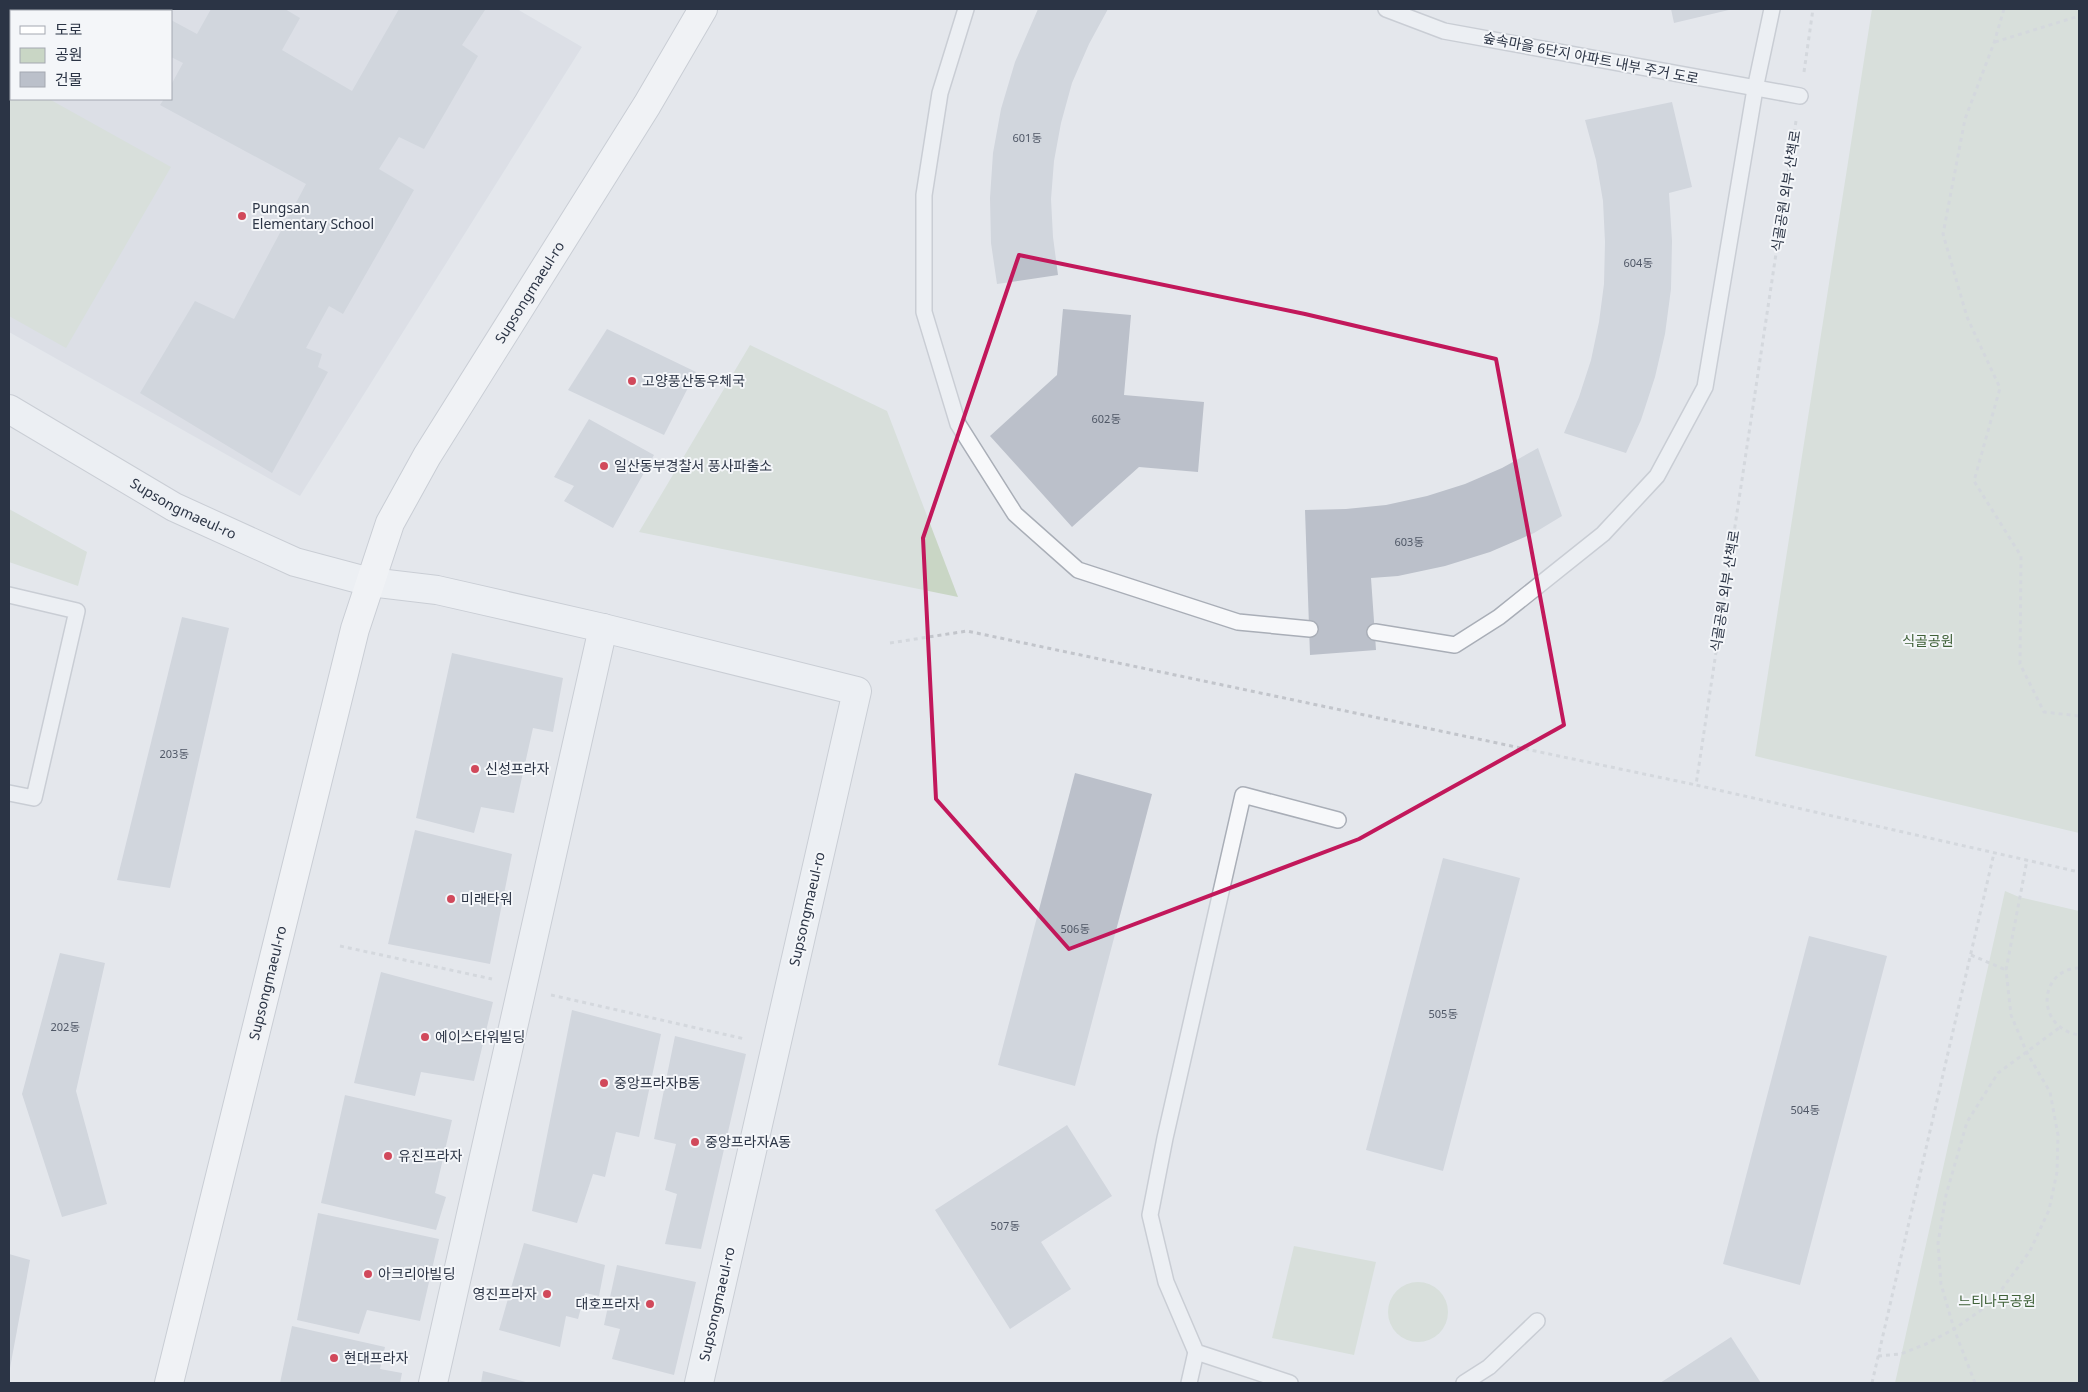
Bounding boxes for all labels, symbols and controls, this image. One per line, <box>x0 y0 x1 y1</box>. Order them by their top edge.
legend <box>10 10 172 100</box>
text: 도로 <box>55 19 83 39</box>
street label: 숲속마을 6단지 아파트 내부 주거 도로 <box>1482 27 1701 88</box>
text: 공원 <box>55 44 83 64</box>
text: 건물 <box>55 69 83 89</box>
street label: 식골공원 외부 산책로 <box>1766 128 1805 253</box>
house number: 601동 <box>1013 130 1042 145</box>
place label: Pungsan Elementary School <box>252 198 374 233</box>
marker: Pungsan Elementary School <box>236 210 248 222</box>
street label: Supsongmaeul-ro <box>490 237 568 347</box>
house number: 604동 <box>1624 255 1653 270</box>
place label: 고양풍산동우체국 <box>642 371 745 390</box>
marker: 고양풍산동우체국 <box>626 375 638 387</box>
house number: 602동 <box>1092 411 1121 426</box>
place label: 일산동부경찰서 풍사파출소 <box>614 456 772 475</box>
marker: 일산동부경찰서 풍사파출소 <box>598 460 610 472</box>
street label: Supsongmaeul-ro <box>127 473 240 543</box>
street label: 식골공원 외부 산책로 <box>1705 528 1744 653</box>
house number: 603동 <box>1395 534 1424 549</box>
park label: 식골공원 <box>1902 631 1954 650</box>
house number: 203동 <box>160 746 189 761</box>
place label: 신성프라자 <box>485 759 550 778</box>
marker: 신성프라자 <box>469 763 481 775</box>
street label: Supsongmaeul-ro <box>784 850 829 968</box>
place label: 미래타워 <box>461 889 513 908</box>
marker: 미래타워 <box>445 893 457 905</box>
house number: 506동 <box>1061 921 1090 936</box>
street label: Supsongmaeul-ro <box>244 924 290 1042</box>
house number: 505동 <box>1429 1006 1458 1021</box>
house number: 202동 <box>51 1019 80 1034</box>
place label: 에이스타워빌딩 <box>435 1027 525 1046</box>
marker: 에이스타워빌딩 <box>419 1031 431 1043</box>
place label: 중앙프라자B동 <box>614 1073 700 1092</box>
marker: 중앙프라자B동 <box>598 1077 610 1089</box>
house number: 504동 <box>1791 1102 1820 1117</box>
place label: 중앙프라자A동 <box>705 1132 791 1151</box>
marker: 중앙프라자A동 <box>689 1136 701 1148</box>
place label: 유진프라자 <box>398 1146 463 1165</box>
marker: 유진프라자 <box>382 1150 394 1162</box>
house number: 507동 <box>991 1218 1020 1233</box>
street label: Supsongmaeul-ro <box>694 1245 739 1363</box>
place label: 아크리아빌딩 <box>378 1264 455 1283</box>
marker: 아크리아빌딩 <box>362 1268 374 1280</box>
place label: 영진프라자 <box>473 1284 537 1303</box>
marker: 영진프라자 <box>541 1288 553 1300</box>
park label: 느티나무공원 <box>1958 1291 2036 1310</box>
place label: 대호프라자 <box>576 1294 640 1313</box>
marker: 대호프라자 <box>644 1298 656 1310</box>
place label: 현대프라자 <box>344 1348 409 1367</box>
marker: 현대프라자 <box>328 1352 340 1364</box>

